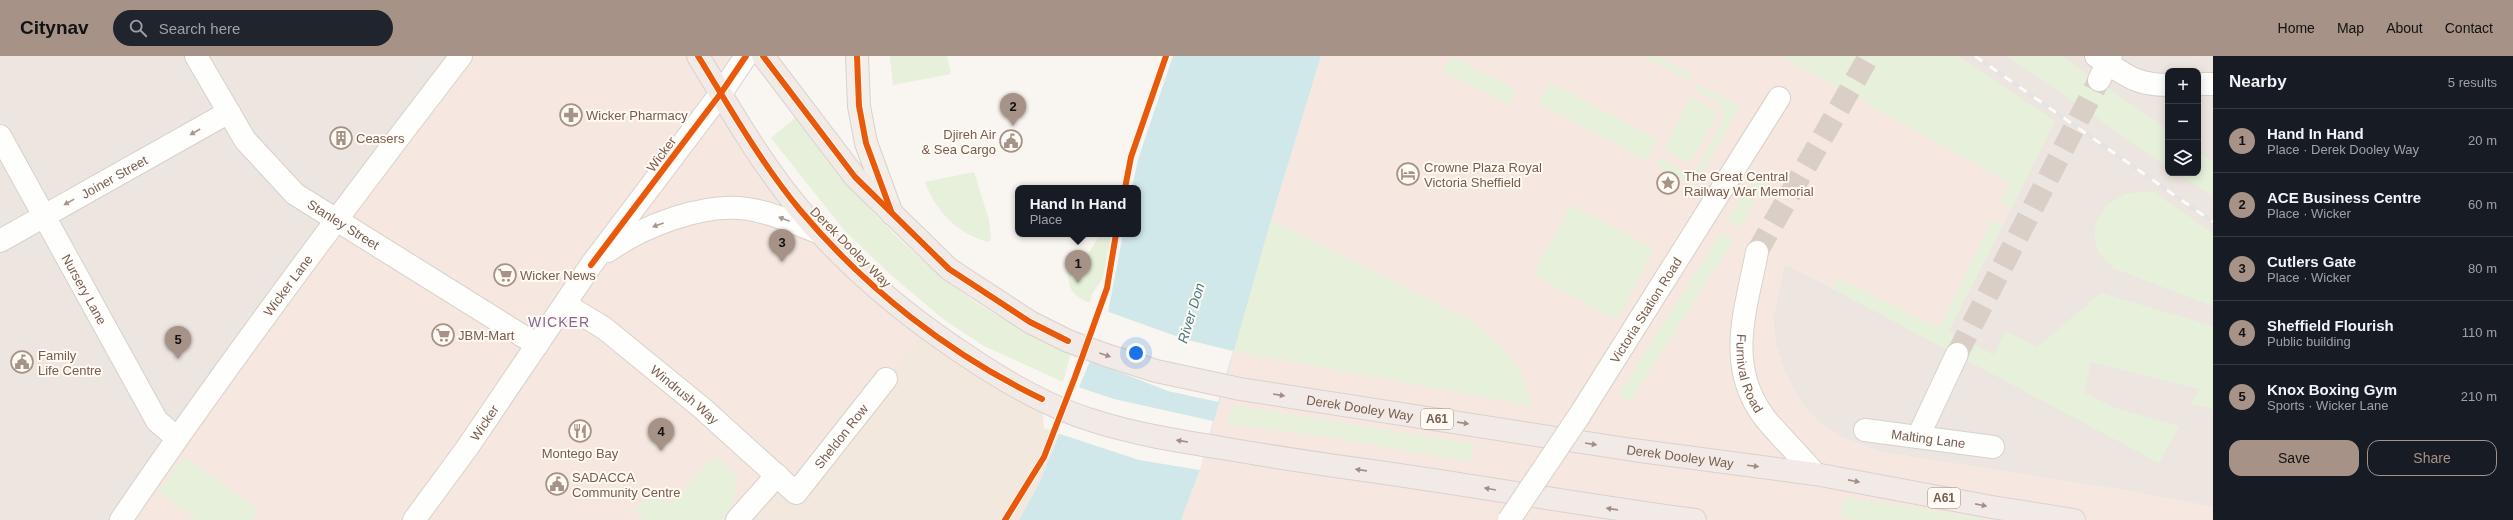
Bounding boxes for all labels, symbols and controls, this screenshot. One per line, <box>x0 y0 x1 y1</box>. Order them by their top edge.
search box <box>113 10 393 46</box>
text: Citynav <box>20 17 89 38</box>
icon: search <box>127 17 149 39</box>
text: Search here <box>159 20 240 37</box>
text: Home <box>2278 20 2315 36</box>
text: Map <box>2337 20 2364 36</box>
text: About <box>2386 20 2423 36</box>
text: Contact <box>2445 20 2493 36</box>
map controls <box>2165 68 2201 176</box>
button: + <box>2165 68 2201 104</box>
text: Nearby <box>2229 72 2287 91</box>
text: 5 results <box>2448 75 2497 90</box>
pin: 2 <box>1000 93 1026 126</box>
pharmacy icon: Wicker Pharmacy <box>558 102 584 128</box>
button: − <box>2165 104 2201 140</box>
place label: Wicker Pharmacy <box>586 108 688 123</box>
building icon: Ceasers <box>328 125 354 151</box>
text: Hand In Hand <box>2267 125 2364 142</box>
place label: Djireh Air & Sea Cargo <box>922 127 997 157</box>
one-way arrow <box>189 128 201 135</box>
public building icon: Djireh Air & Sea Cargo <box>998 128 1024 154</box>
place label: Ceasers <box>356 131 405 146</box>
street label: Wicker <box>644 133 680 175</box>
text: 1 <box>2238 133 2246 148</box>
text: 20 m <box>2468 133 2497 148</box>
button: layers <box>2165 140 2201 176</box>
text: Place · Derek Dooley Way <box>2267 142 2419 157</box>
street label: Joiner Street <box>79 152 151 202</box>
place label: Crowne Plaza Royal Victoria Sheffield <box>1424 160 1542 190</box>
hotel icon: Crowne Plaza Royal Victoria Sheffield <box>1395 161 1421 187</box>
place label: The Great Central Railway War Memorial <box>1684 169 1814 199</box>
place icon: The Great Central Railway War Memorial <box>1655 170 1681 196</box>
popup <box>1015 185 1141 237</box>
text: ACE Business Centre <box>2267 189 2421 206</box>
text: Hand In Hand <box>1030 195 1126 212</box>
street label: Stanley Street <box>305 197 382 253</box>
text: 2 <box>2238 197 2246 212</box>
text: 60 m <box>2468 197 2497 212</box>
one-way arrow <box>63 199 75 206</box>
street label: Derek Dooley Way <box>807 204 894 291</box>
text: Place · Wicker <box>2267 206 2351 221</box>
text: Place <box>1030 212 1062 227</box>
one-way arrow <box>777 216 789 222</box>
one-way arrow <box>651 222 663 228</box>
pin: 3 <box>769 229 795 262</box>
pin: 1 <box>1065 250 1091 283</box>
street label: Nursery Lane <box>59 252 109 327</box>
street label: Wicker Lane <box>261 252 316 319</box>
text: Cutlers Gate <box>2267 253 2356 270</box>
street label: Victoria Station Road <box>1607 255 1685 366</box>
text: 3 <box>2238 261 2246 276</box>
text: 80 m <box>2468 261 2497 276</box>
supermarket icon: Wicker News <box>492 262 518 288</box>
place label: Wicker News <box>520 268 596 283</box>
text: Place · Wicker <box>2267 270 2351 285</box>
water label: River Don <box>1174 281 1208 345</box>
district label: WICKER <box>528 314 590 330</box>
text: Sheffield Flourish <box>2267 317 2394 334</box>
supermarket icon: JBM-Mart <box>430 322 456 348</box>
text: 4 <box>2238 325 2246 340</box>
text: 110 m <box>2462 325 2497 340</box>
pin: 5 <box>165 326 191 359</box>
place label: JBM-Mart <box>458 328 515 343</box>
street label: Furnival Road <box>1733 334 1766 416</box>
text: Public building <box>2267 334 2351 349</box>
your location <box>1126 343 1146 363</box>
place label: Family Life Centre <box>38 348 102 378</box>
public building icon: Family Life Centre <box>9 349 35 375</box>
one-way arrow <box>1099 352 1111 358</box>
street label: Windrush Way <box>647 362 722 428</box>
text: Knox Boxing Gym <box>2267 381 2397 398</box>
text: 5 <box>2238 389 2246 404</box>
text: 210 m <box>2461 389 2497 404</box>
one-way arrow <box>1273 392 1285 398</box>
street label: Derek Dooley Way <box>1305 392 1415 424</box>
text: Sports · Wicker Lane <box>2267 398 2388 413</box>
street label: Sheldon Row <box>811 401 871 472</box>
street label: Wicker <box>467 402 502 444</box>
road number: A61 <box>1421 409 1453 429</box>
restaurant icon: Montego Bay <box>567 418 593 444</box>
pin: 4 <box>648 418 674 451</box>
one-way arrow <box>1456 420 1469 426</box>
street label: Malting Lane <box>1890 427 1966 451</box>
one-way arrow <box>1176 438 1188 444</box>
button: Save <box>2229 440 2359 476</box>
button: Share <box>2367 440 2497 476</box>
one-way arrow <box>1585 441 1597 447</box>
street label: Derek Dooley Way <box>1625 442 1735 471</box>
place label: Montego Bay <box>542 446 619 461</box>
one-way arrow <box>1747 463 1759 469</box>
one-way arrow <box>1355 467 1368 473</box>
place label: SADACCA Community Centre <box>572 470 680 500</box>
public building icon: SADACCA Community Centre <box>544 471 570 497</box>
one-way arrow <box>1848 479 1860 485</box>
one-way arrow <box>1484 485 1496 491</box>
road number: A61 <box>1928 488 1960 508</box>
one-way arrow <box>1975 503 1988 509</box>
one-way arrow <box>1606 506 1618 512</box>

